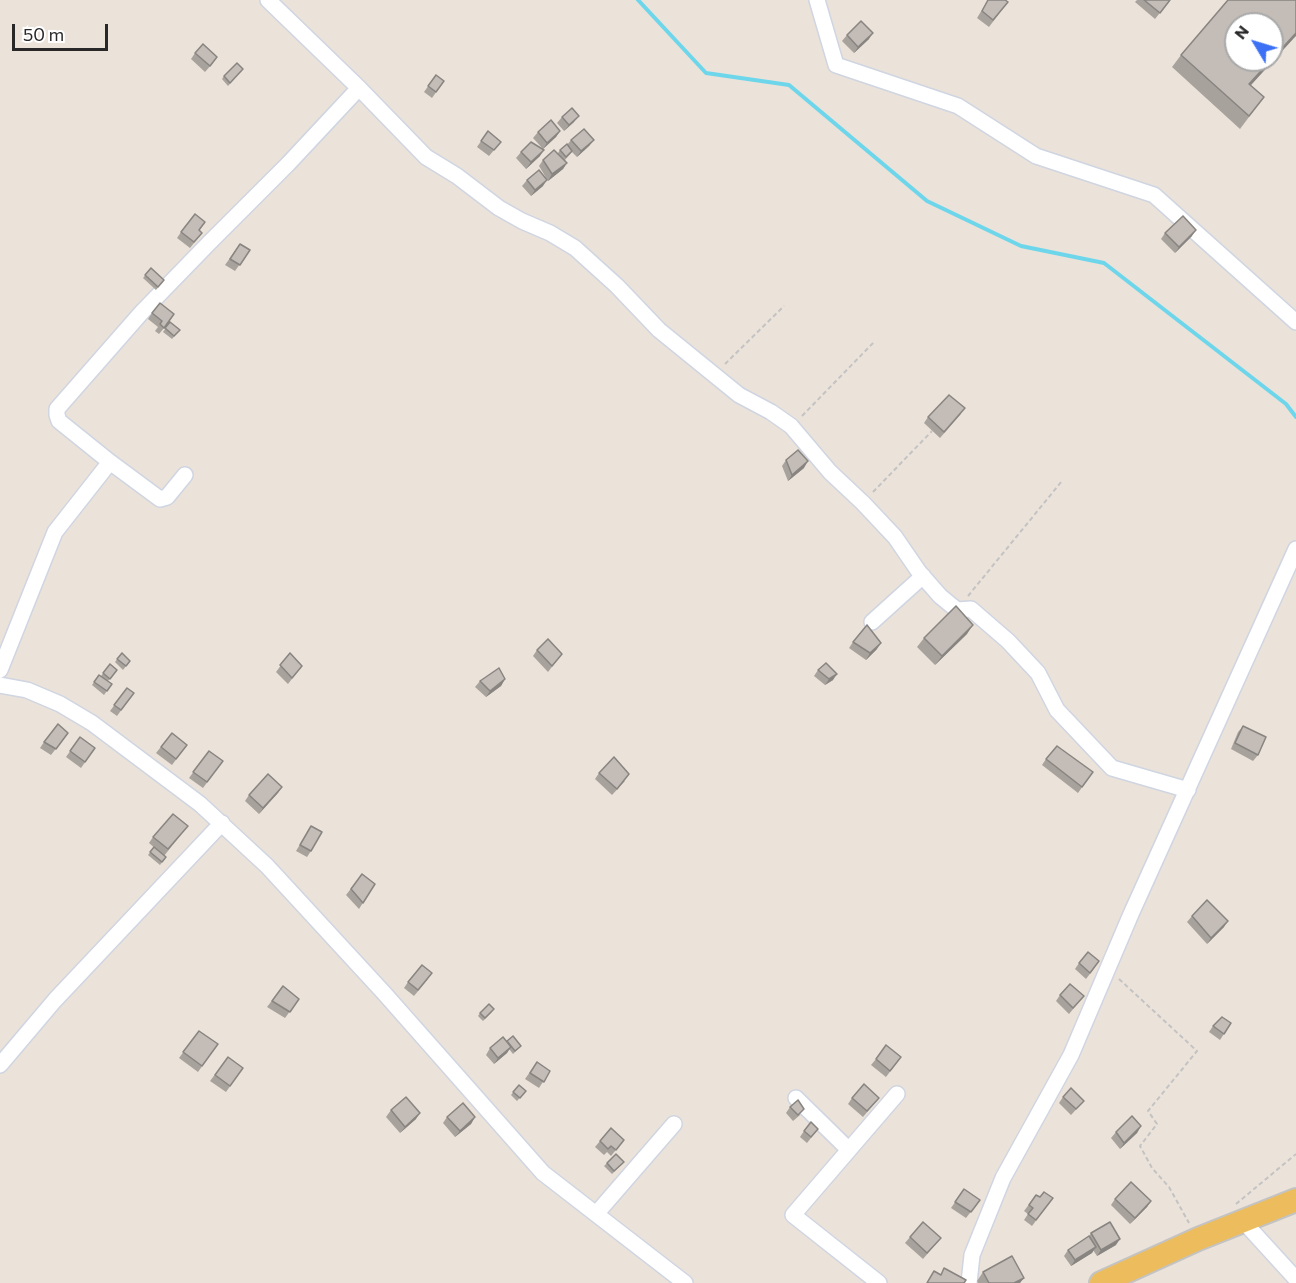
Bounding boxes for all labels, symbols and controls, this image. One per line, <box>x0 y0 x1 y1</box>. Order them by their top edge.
scale bar <box>15 12 111 50</box>
north arrow <box>1224 12 1284 72</box>
text: N <box>1230 21 1252 42</box>
text: 50 m <box>23 23 64 45</box>

